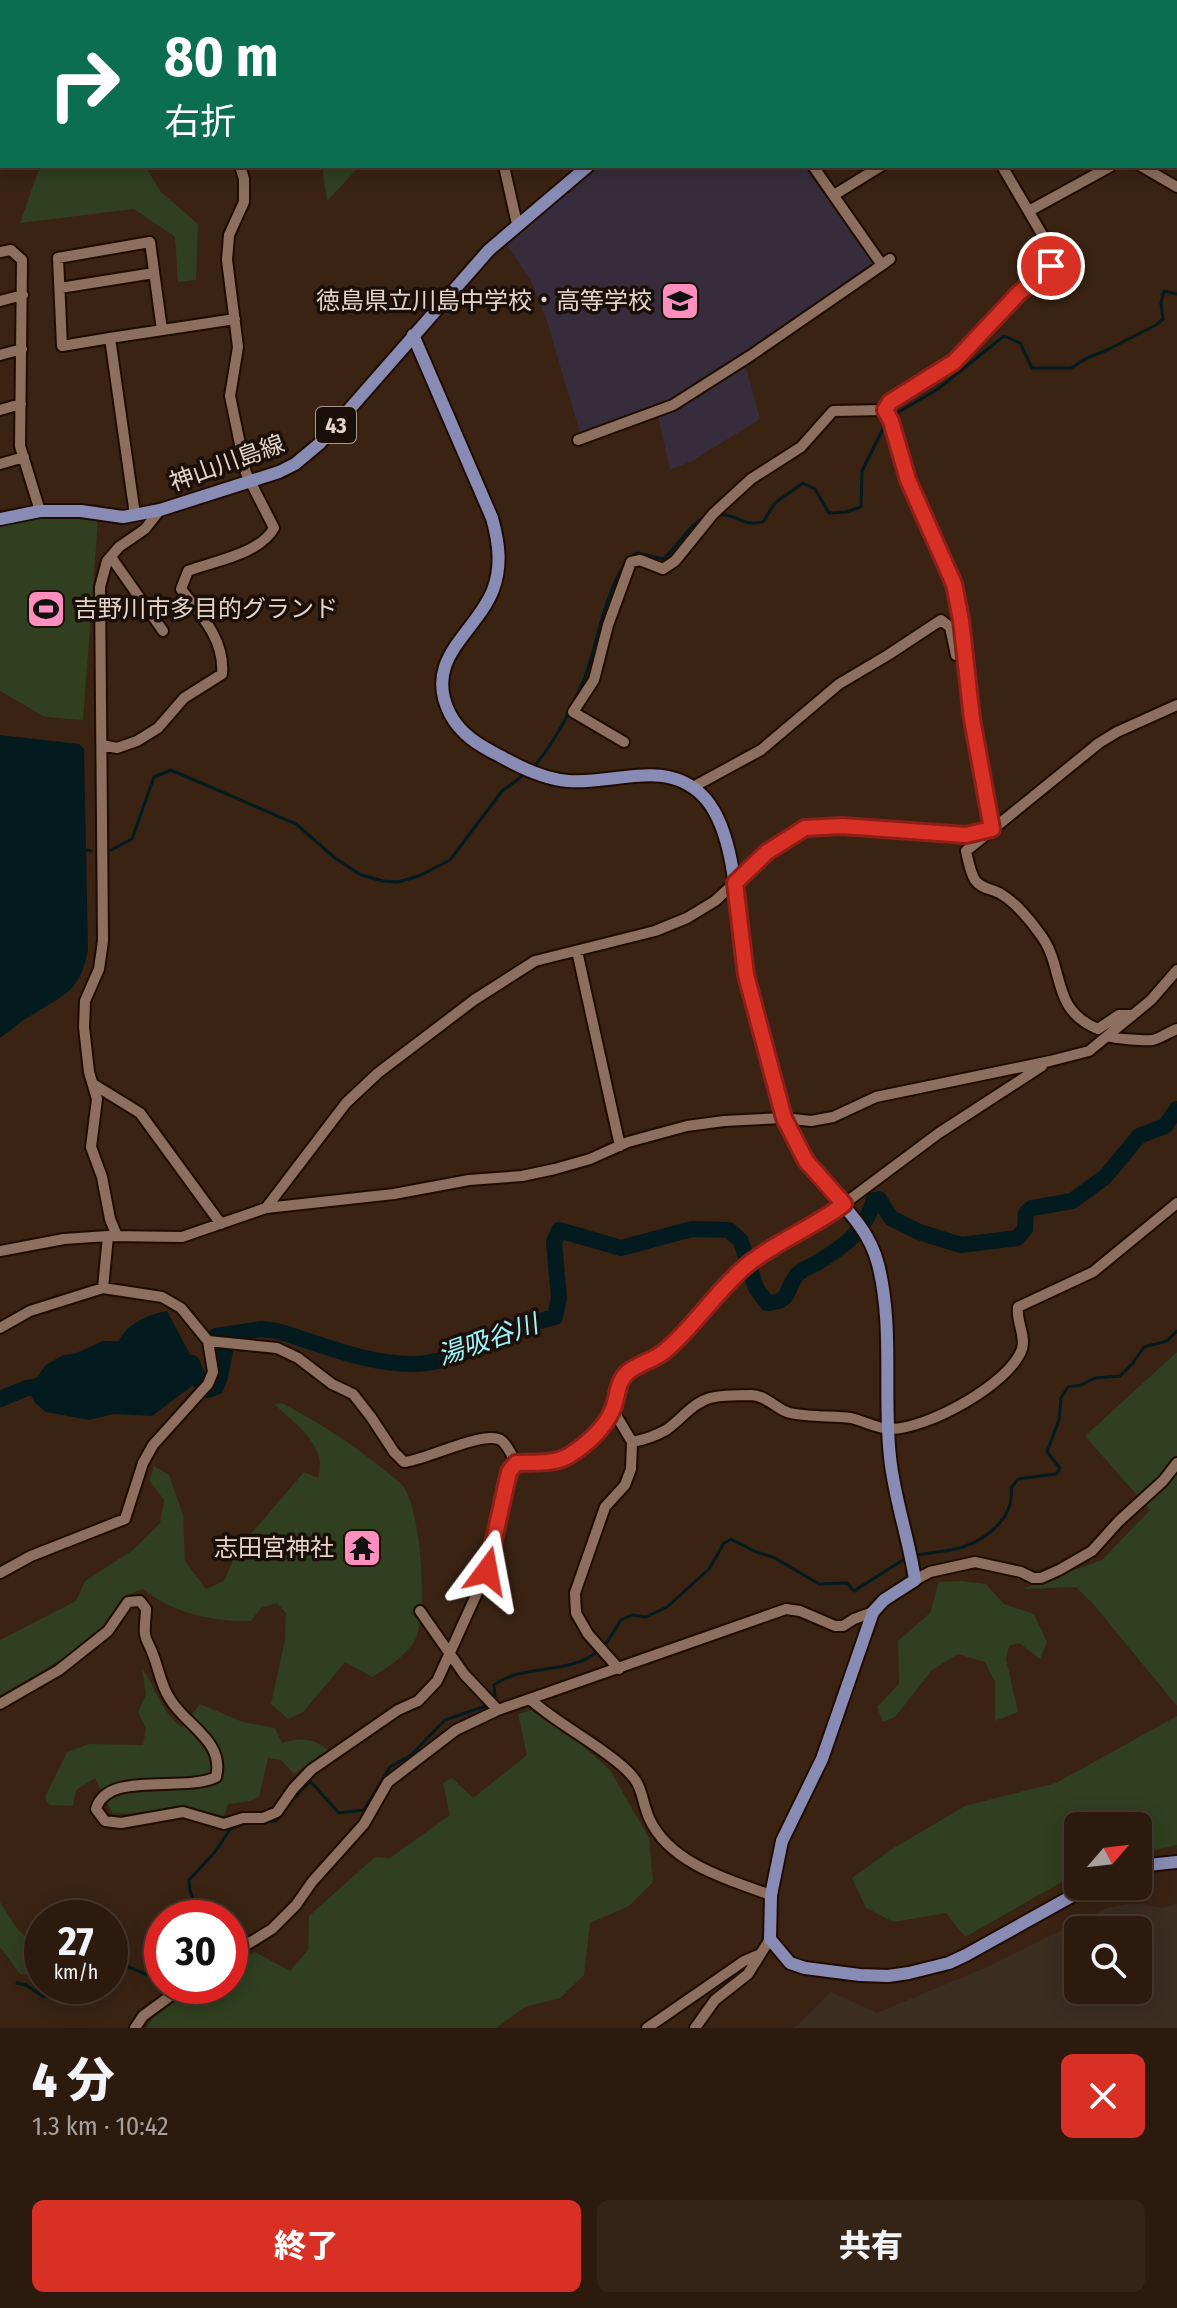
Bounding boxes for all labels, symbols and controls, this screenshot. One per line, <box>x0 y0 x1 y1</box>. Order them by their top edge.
text: 80 m <box>164 24 279 91</box>
icon: right <box>32 32 136 136</box>
text: 右折 <box>164 100 236 144</box>
pin <box>1017 232 1085 300</box>
icon: arrive <box>1029 244 1073 288</box>
school or university icon: 徳島県立川島中学校・高等学校 <box>659 280 701 322</box>
place label: 徳島県立川島中学校・高等学校 <box>316 287 652 315</box>
road number: 43 <box>316 407 356 443</box>
street label: 神山川島線 <box>166 429 288 497</box>
sports icon: 吉野川市多目的グランド <box>25 588 67 630</box>
place label: 吉野川市多目的グランド <box>74 595 338 623</box>
water label: 湯吸谷川 <box>434 1307 545 1372</box>
temple icon: 志田宮神社 <box>341 1527 383 1569</box>
position arrow <box>445 1529 529 1613</box>
place label: 志田宮神社 <box>214 1534 334 1562</box>
north arrow <box>1064 1812 1152 1900</box>
map controls <box>1064 1812 1152 2004</box>
speed limit sign: 30 <box>144 1900 248 2004</box>
button: search <box>1064 1916 1152 2004</box>
text: 27 <box>58 1918 94 1966</box>
text: km/h <box>54 1960 98 1984</box>
text: 4 分 <box>32 2052 115 2110</box>
button: close <box>1061 2054 1145 2138</box>
text: 1.3 km · 10:42 <box>32 2111 168 2142</box>
button: 終了 <box>32 2200 581 2292</box>
button: 共有 <box>597 2200 1145 2292</box>

